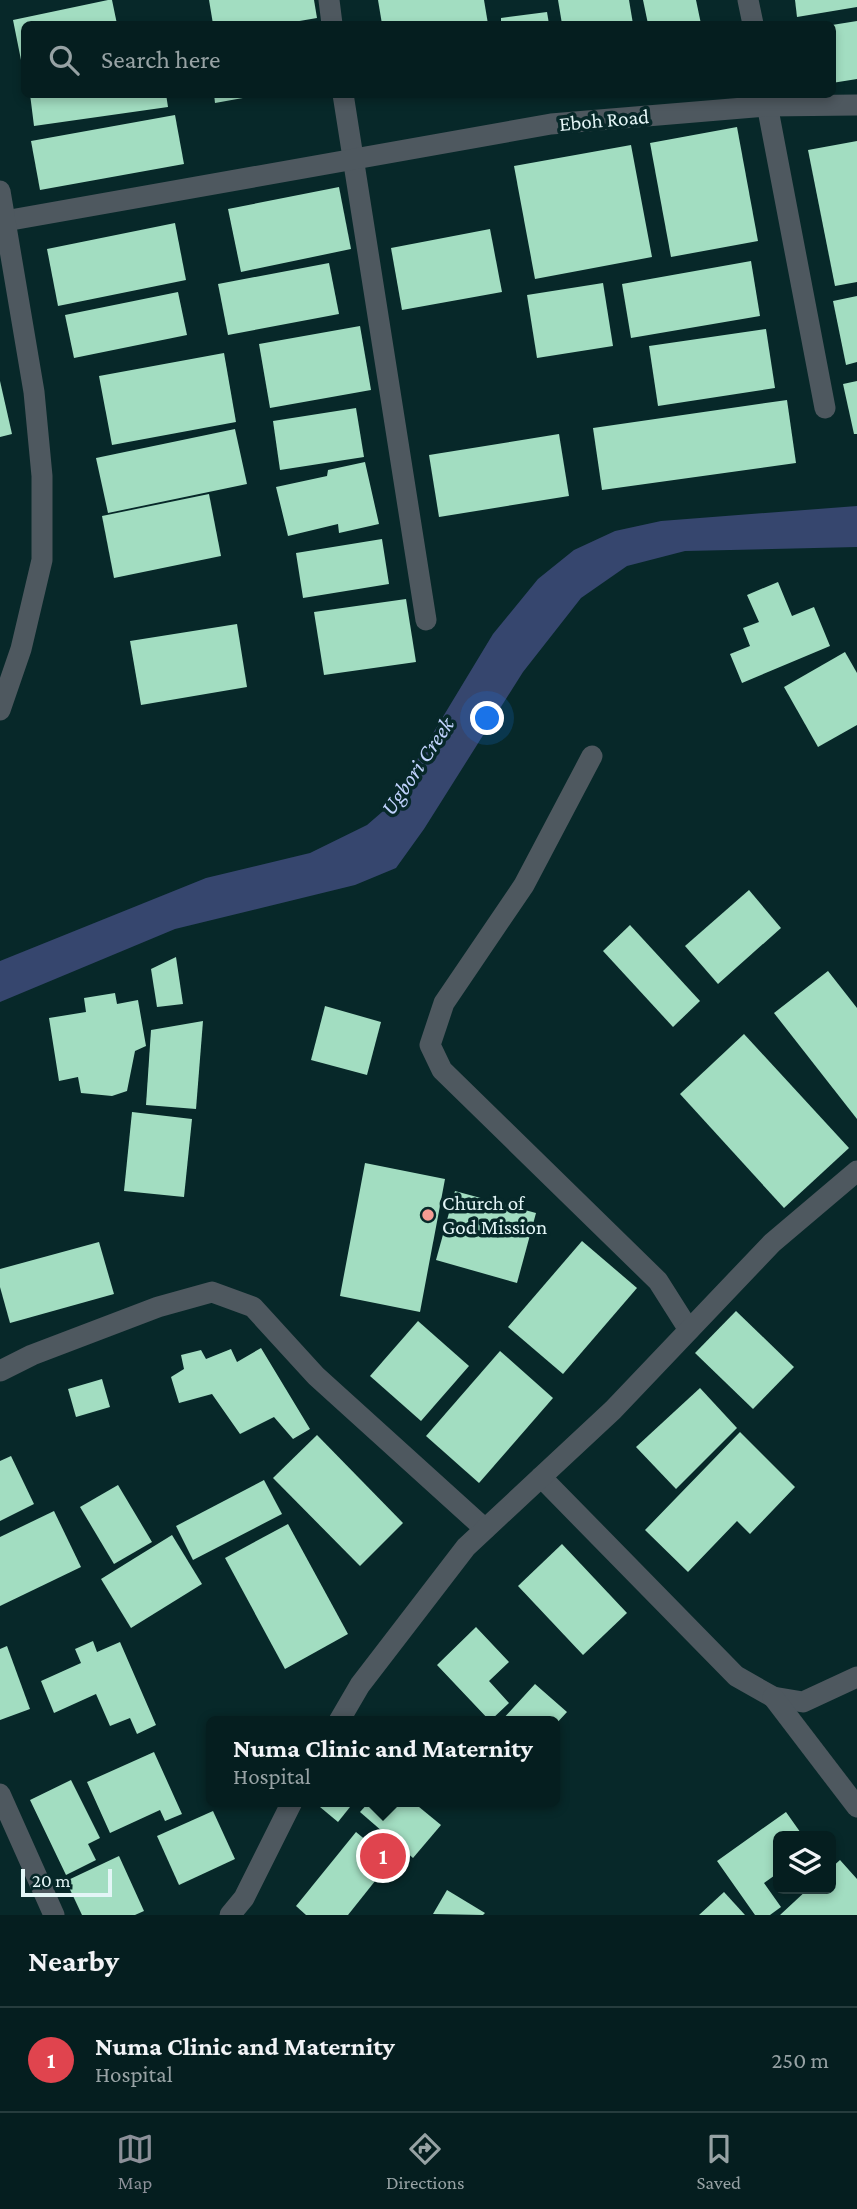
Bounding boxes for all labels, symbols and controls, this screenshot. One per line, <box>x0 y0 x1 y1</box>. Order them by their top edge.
search box <box>21 21 836 98</box>
icon: search <box>45 41 83 79</box>
text: Search here <box>101 45 220 74</box>
street label: Eboh Road <box>558 104 650 136</box>
your location <box>470 701 504 735</box>
water label: Ugbori Creek <box>375 711 460 820</box>
place label: Church of God Mission <box>442 1191 547 1239</box>
marker: Church of God Mission <box>420 1207 436 1223</box>
popup <box>206 1716 560 1807</box>
text: Numa Clinic and Maternity <box>233 1734 533 1763</box>
text: Hospital <box>233 1763 311 1789</box>
pin: 1 <box>360 1830 406 1882</box>
map controls <box>773 1831 836 1894</box>
button: layers <box>773 1831 836 1894</box>
scale bar <box>21 1866 112 1898</box>
text: 20 m <box>32 1870 71 1891</box>
text: Nearby <box>28 1944 119 1977</box>
text: Numa Clinic and Maternity <box>95 2032 395 2061</box>
text: 1 <box>47 2047 55 2073</box>
text: 250 m <box>771 2047 829 2073</box>
text: Hospital <box>95 2061 173 2087</box>
tab: Map <box>116 2130 154 2193</box>
tab: Directions <box>386 2130 465 2193</box>
tab: Saved <box>696 2130 741 2193</box>

